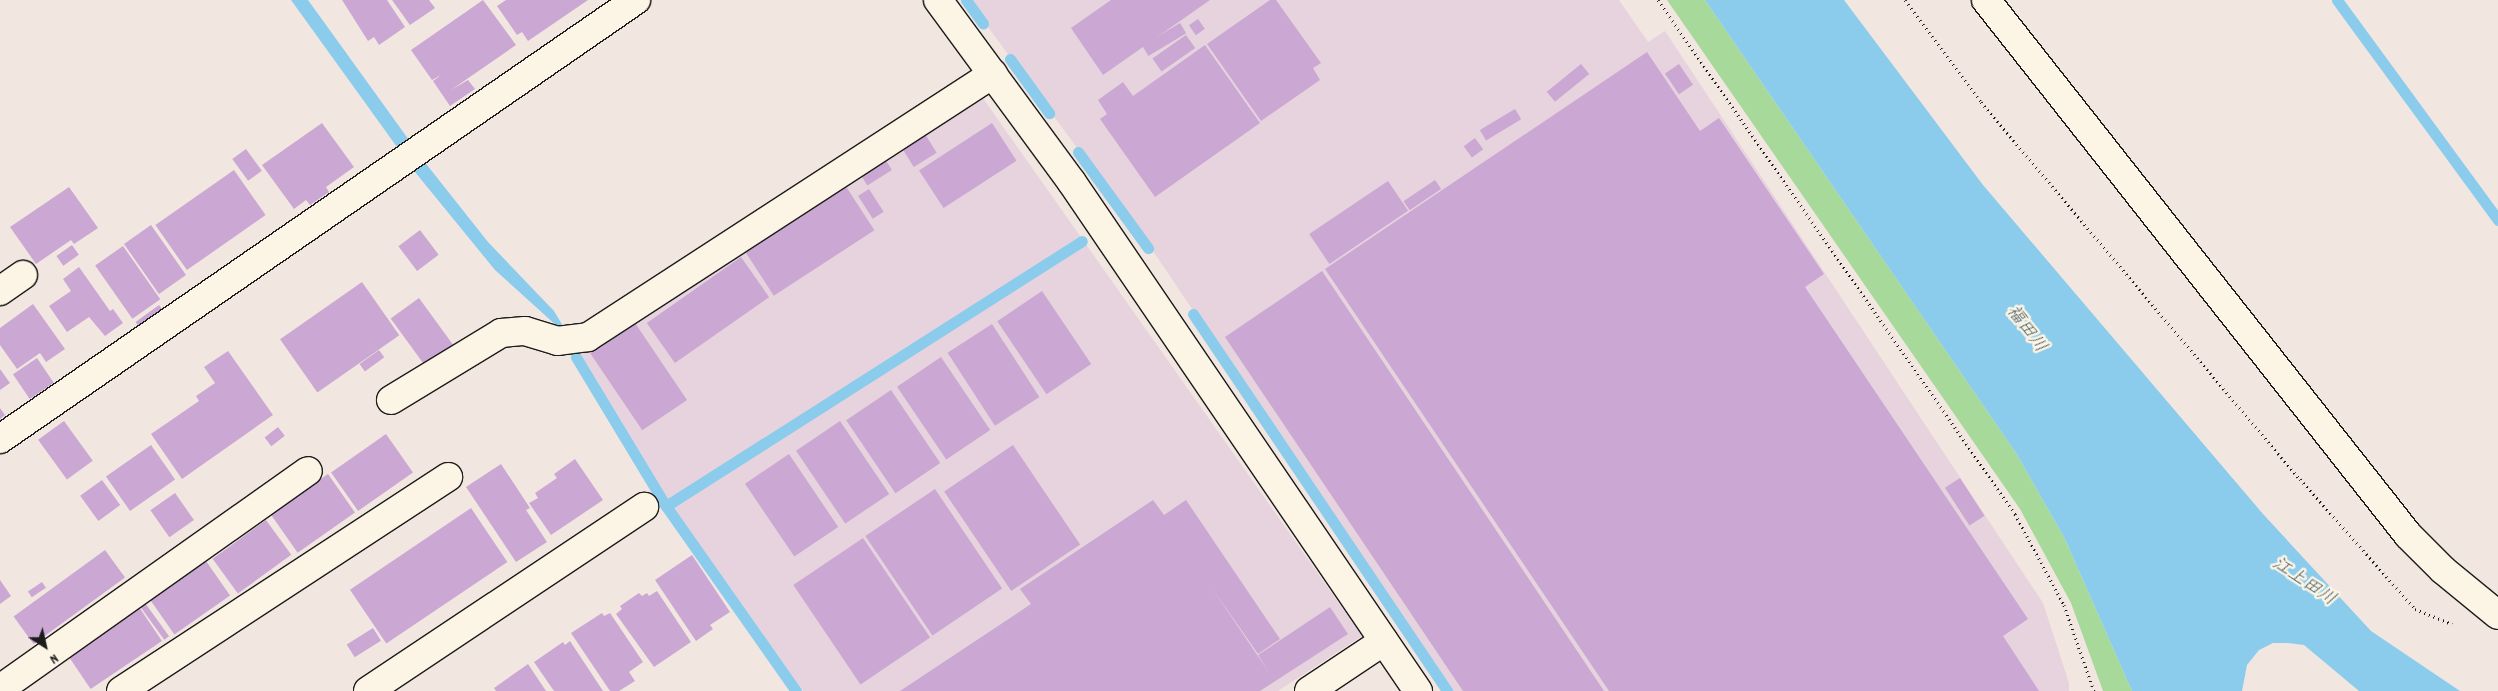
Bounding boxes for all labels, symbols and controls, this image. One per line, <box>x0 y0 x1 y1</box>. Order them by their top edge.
water label: 福田川 <box>2000 302 2050 358</box>
water label: 江上田川 <box>2267 554 2339 612</box>
north arrow <box>20 621 70 671</box>
text: N <box>45 648 62 668</box>

